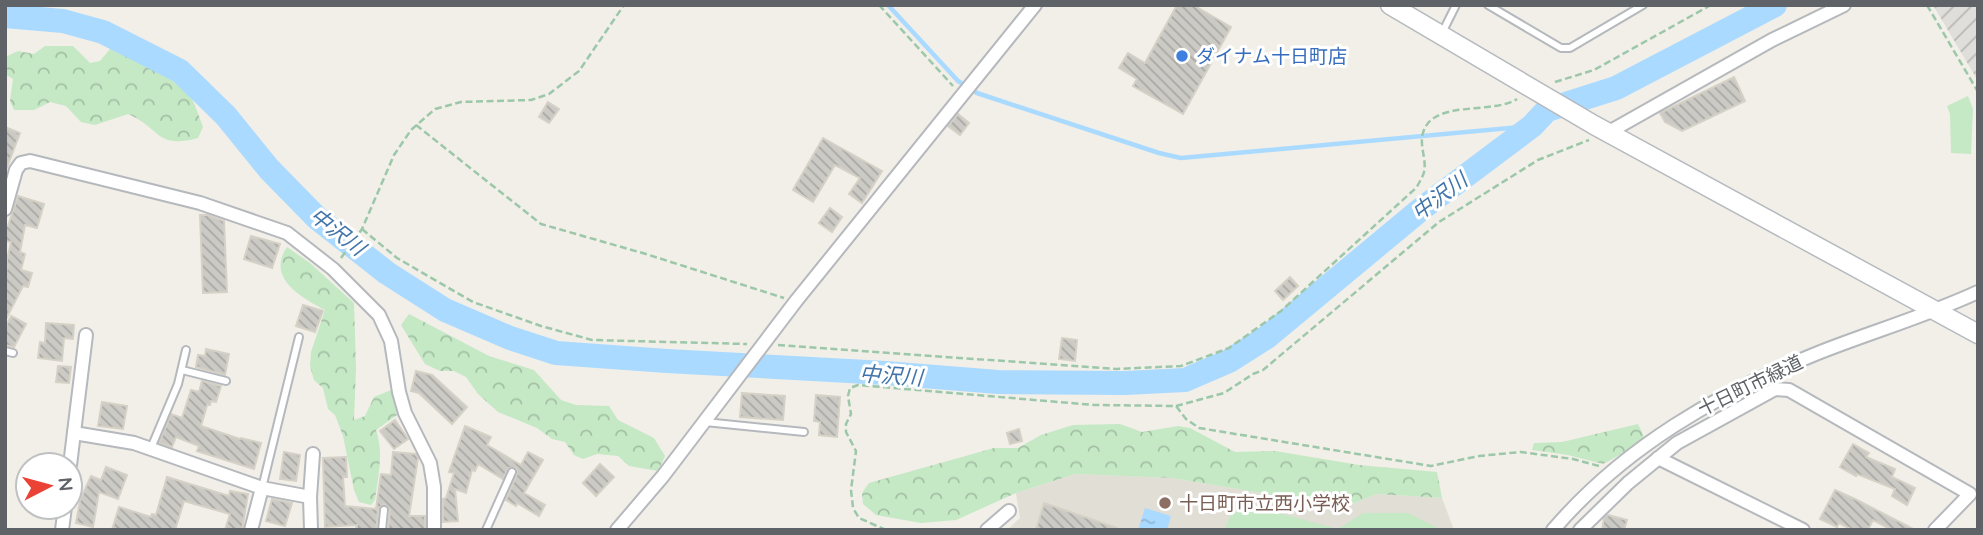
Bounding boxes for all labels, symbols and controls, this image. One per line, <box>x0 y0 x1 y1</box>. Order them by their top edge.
place label: ダイナム十日町店 <box>1196 44 1347 68</box>
marker: ダイナム十日町店 <box>1174 48 1190 64</box>
water label: 中沢川 <box>1406 165 1474 225</box>
water label: 中沢川 <box>305 201 372 262</box>
street label: 十日町市緑道 <box>1694 349 1806 421</box>
water label: 中沢川 <box>859 360 925 390</box>
north arrow <box>14 451 84 521</box>
text: N <box>53 476 79 492</box>
place label: 十日町市立西小学校 <box>1179 491 1350 515</box>
marker: 十日町市立西小学校 <box>1157 495 1173 511</box>

